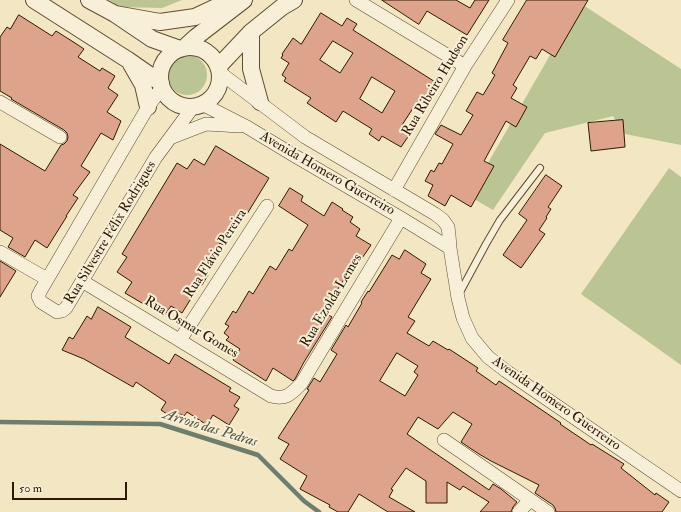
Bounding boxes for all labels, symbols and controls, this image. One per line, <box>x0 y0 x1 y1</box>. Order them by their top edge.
street label: Rua Ribeiro Hudson <box>399 32 473 140</box>
street label: Avenida Homero Guerreiro <box>257 128 397 220</box>
street label: Rua Silvestre Félix Rodrigues <box>62 158 160 308</box>
street label: Rua Flávio Pereira <box>181 206 251 302</box>
street label: Rua Ezolda Lemes <box>298 251 366 351</box>
street label: Rua Osmar Gomes <box>141 293 241 363</box>
street label: Avenida Homero Guerreiro <box>488 353 624 455</box>
water label: Arroio das Pedras <box>161 406 259 452</box>
scale bar <box>14 474 129 500</box>
text: 50 m <box>19 481 42 496</box>

